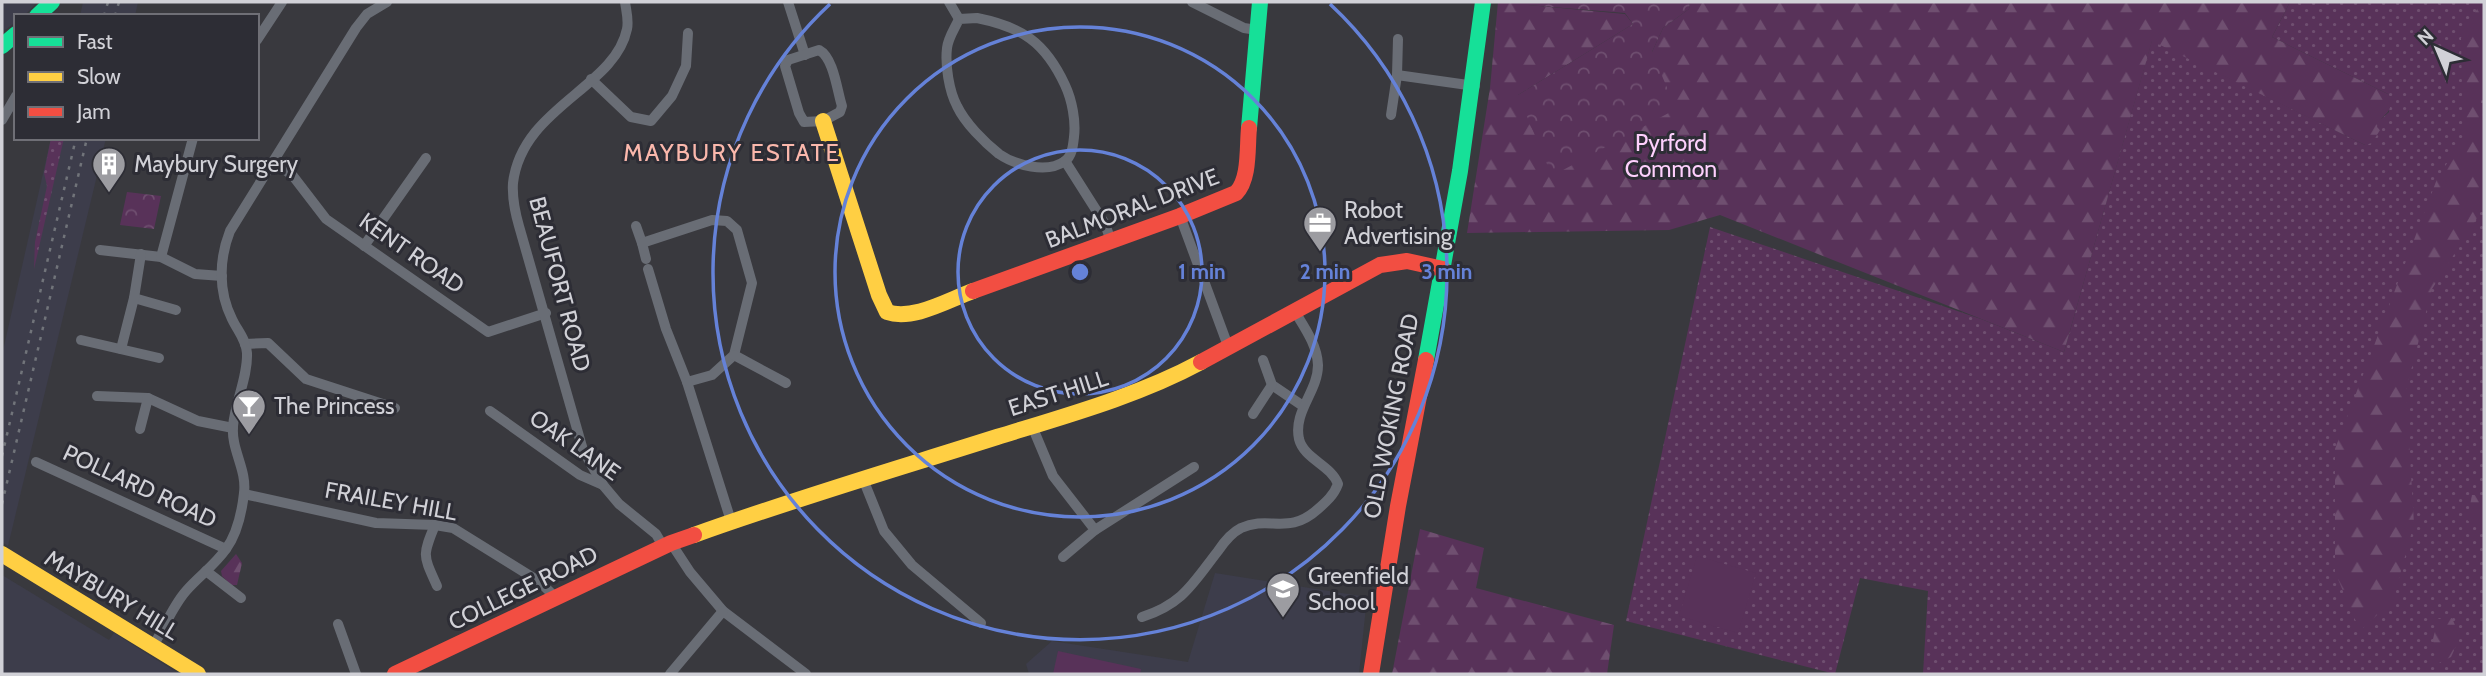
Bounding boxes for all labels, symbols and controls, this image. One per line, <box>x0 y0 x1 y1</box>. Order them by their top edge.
legend <box>14 14 259 140</box>
north arrow <box>2402 14 2472 84</box>
text: N <box>2413 24 2438 50</box>
text: Fast <box>77 29 113 54</box>
text: Slow <box>77 64 121 89</box>
text: Jam <box>76 99 111 124</box>
park label: Pyrford Common <box>1625 129 1717 183</box>
district label: MAYBURY ESTATE <box>623 138 841 167</box>
building icon: Maybury Surgery <box>90 145 128 194</box>
place label: Maybury Surgery <box>134 150 299 178</box>
street label: BALMORAL DRIVE <box>1041 162 1223 254</box>
street label: BEAUFORT ROAD <box>523 194 597 374</box>
place label: Robot Advertising <box>1344 196 1453 250</box>
office icon: Robot Advertising <box>1301 204 1339 253</box>
street label: KENT ROAD <box>354 207 470 299</box>
text: 1 min <box>1178 259 1226 284</box>
text: 2 min <box>1300 259 1350 284</box>
text: 3 min <box>1422 259 1472 284</box>
centre of rings <box>1068 260 1092 284</box>
street label: OLD WOKING ROAD <box>1357 311 1425 521</box>
street label: EAST HILL <box>1005 364 1112 422</box>
bar icon: The Princess <box>230 387 268 436</box>
place label: The Princess <box>274 392 395 420</box>
street label: OAK LANE <box>524 404 626 486</box>
street label: POLLARD ROAD <box>59 438 221 534</box>
street label: FRAILEY HILL <box>323 476 460 526</box>
street label: COLLEGE ROAD <box>444 540 602 636</box>
street label: MAYBURY HILL <box>40 544 185 646</box>
place label: Greenfield School <box>1308 562 1409 616</box>
school or university icon: Greenfield School <box>1264 570 1302 619</box>

